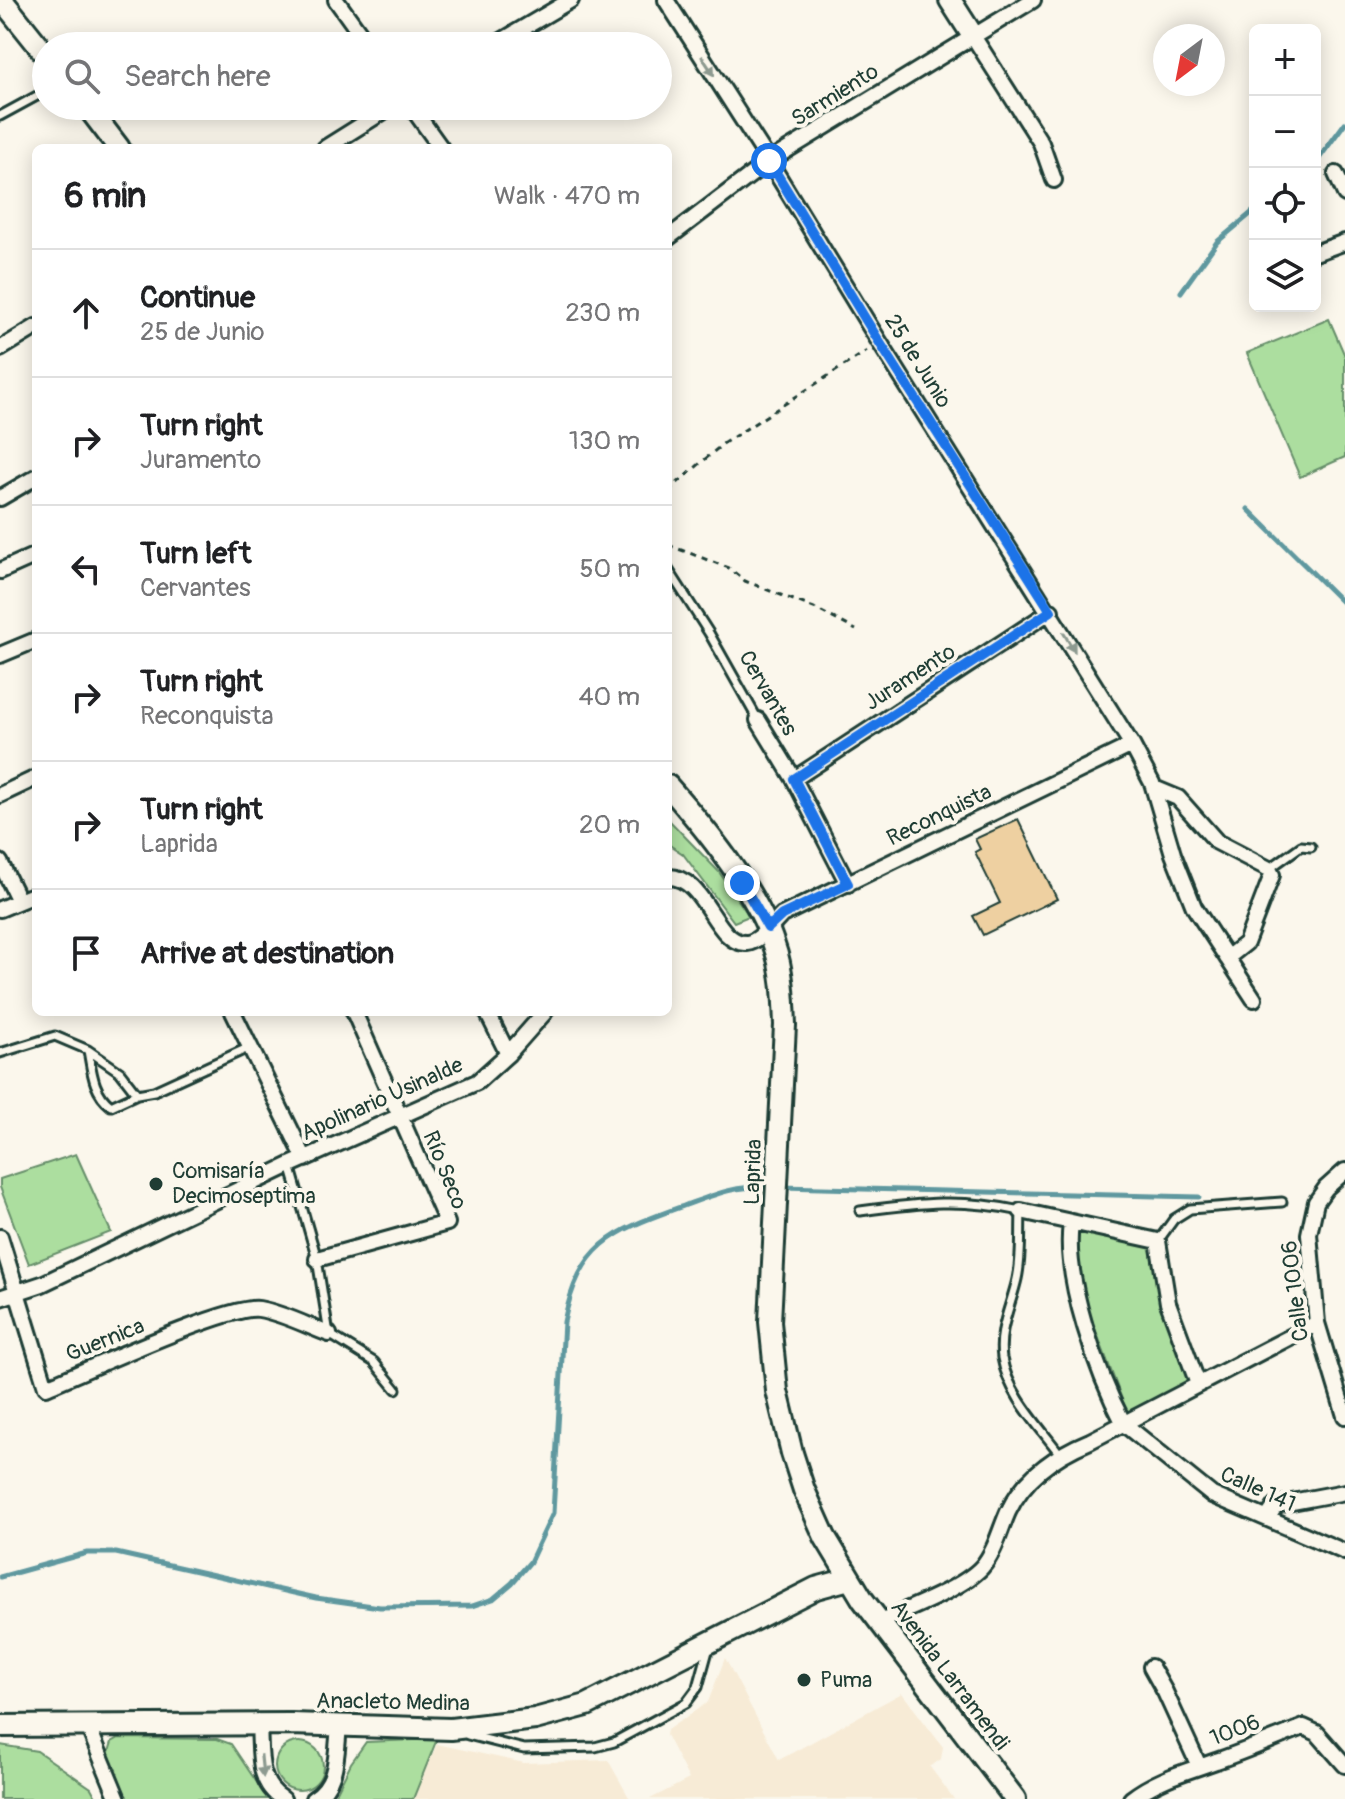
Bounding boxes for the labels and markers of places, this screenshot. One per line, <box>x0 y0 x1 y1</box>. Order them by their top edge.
place label: Comisaría Decimoseptima <box>172 1157 316 1210</box>
marker: Comisaría Decimoseptima <box>147 1175 165 1193</box>
place label: Puma <box>820 1666 872 1694</box>
marker: Puma <box>795 1671 813 1689</box>

